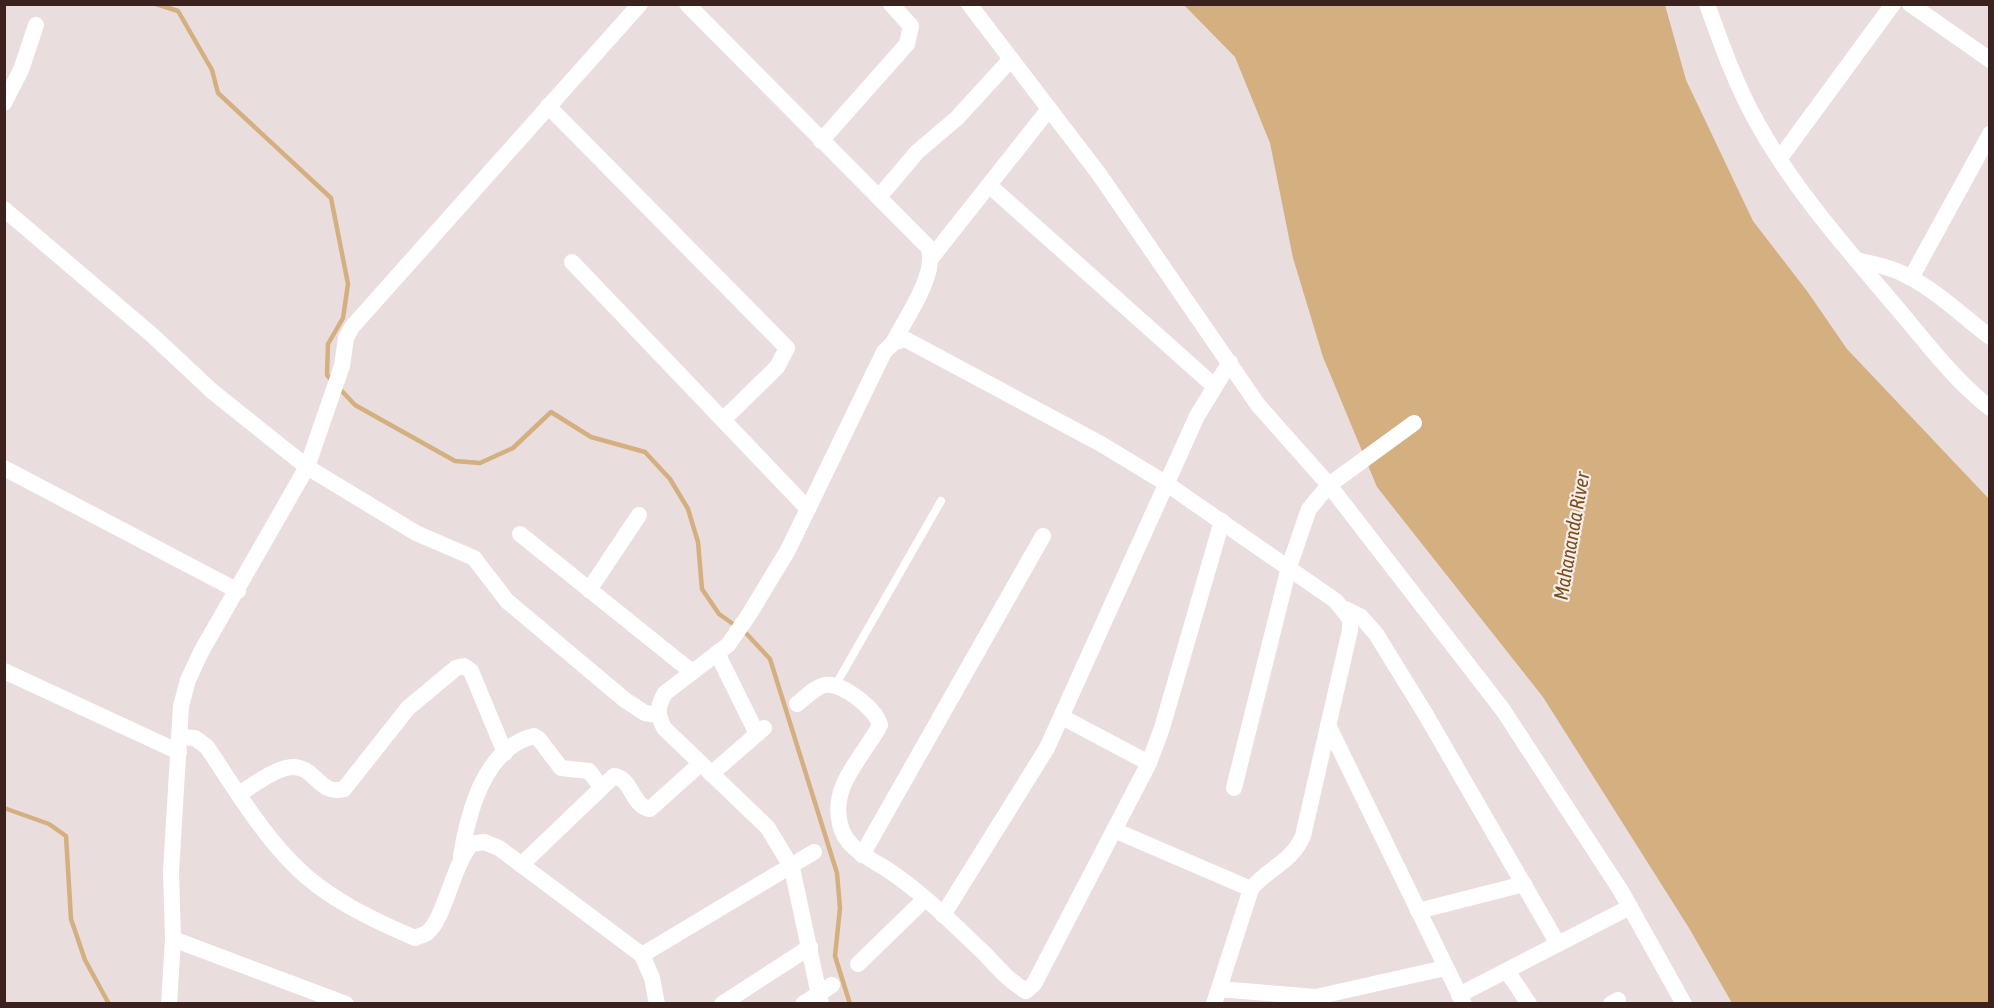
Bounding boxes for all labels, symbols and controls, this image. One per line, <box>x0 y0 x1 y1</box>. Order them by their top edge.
water label: Mahananda River <box>1548 469 1594 602</box>

